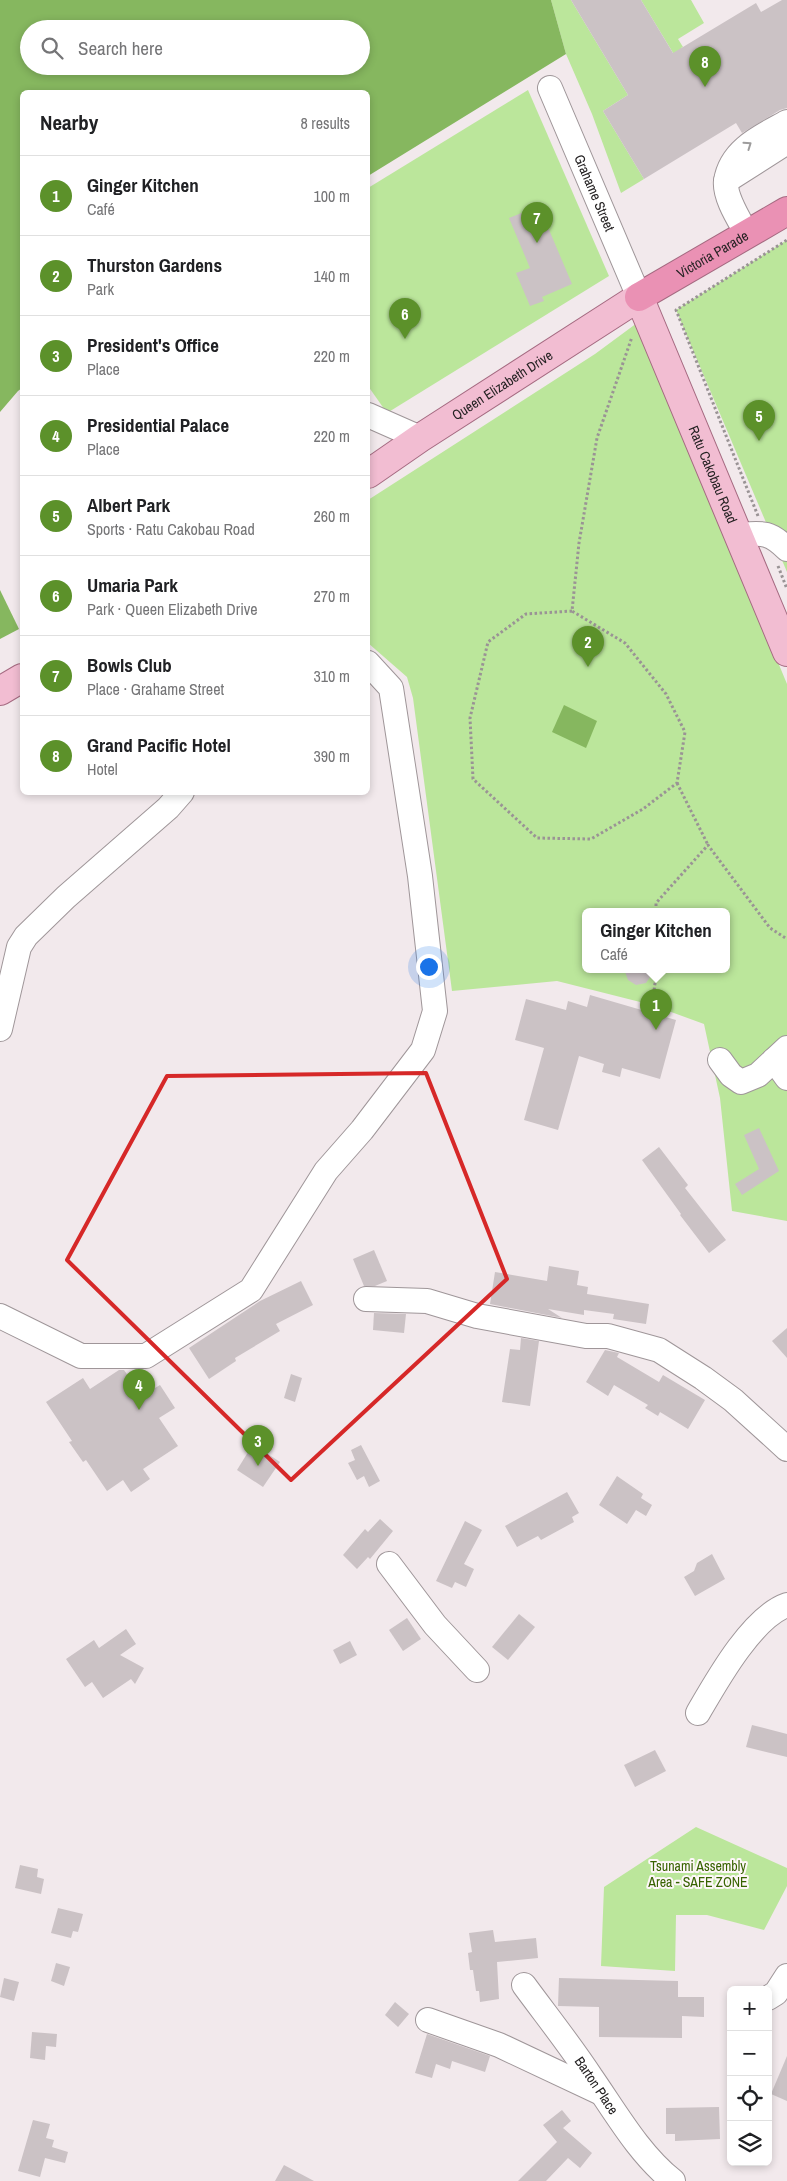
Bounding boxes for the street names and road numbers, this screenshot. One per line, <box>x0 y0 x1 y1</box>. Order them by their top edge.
street label: Grahame Street <box>570 152 619 234</box>
street label: Victoria Parade <box>674 226 751 282</box>
street label: Queen Elizabeth Drive <box>448 346 556 424</box>
street label: Ratu Cakobau Road <box>685 423 741 526</box>
street label: Barton Place <box>571 2053 622 2118</box>

